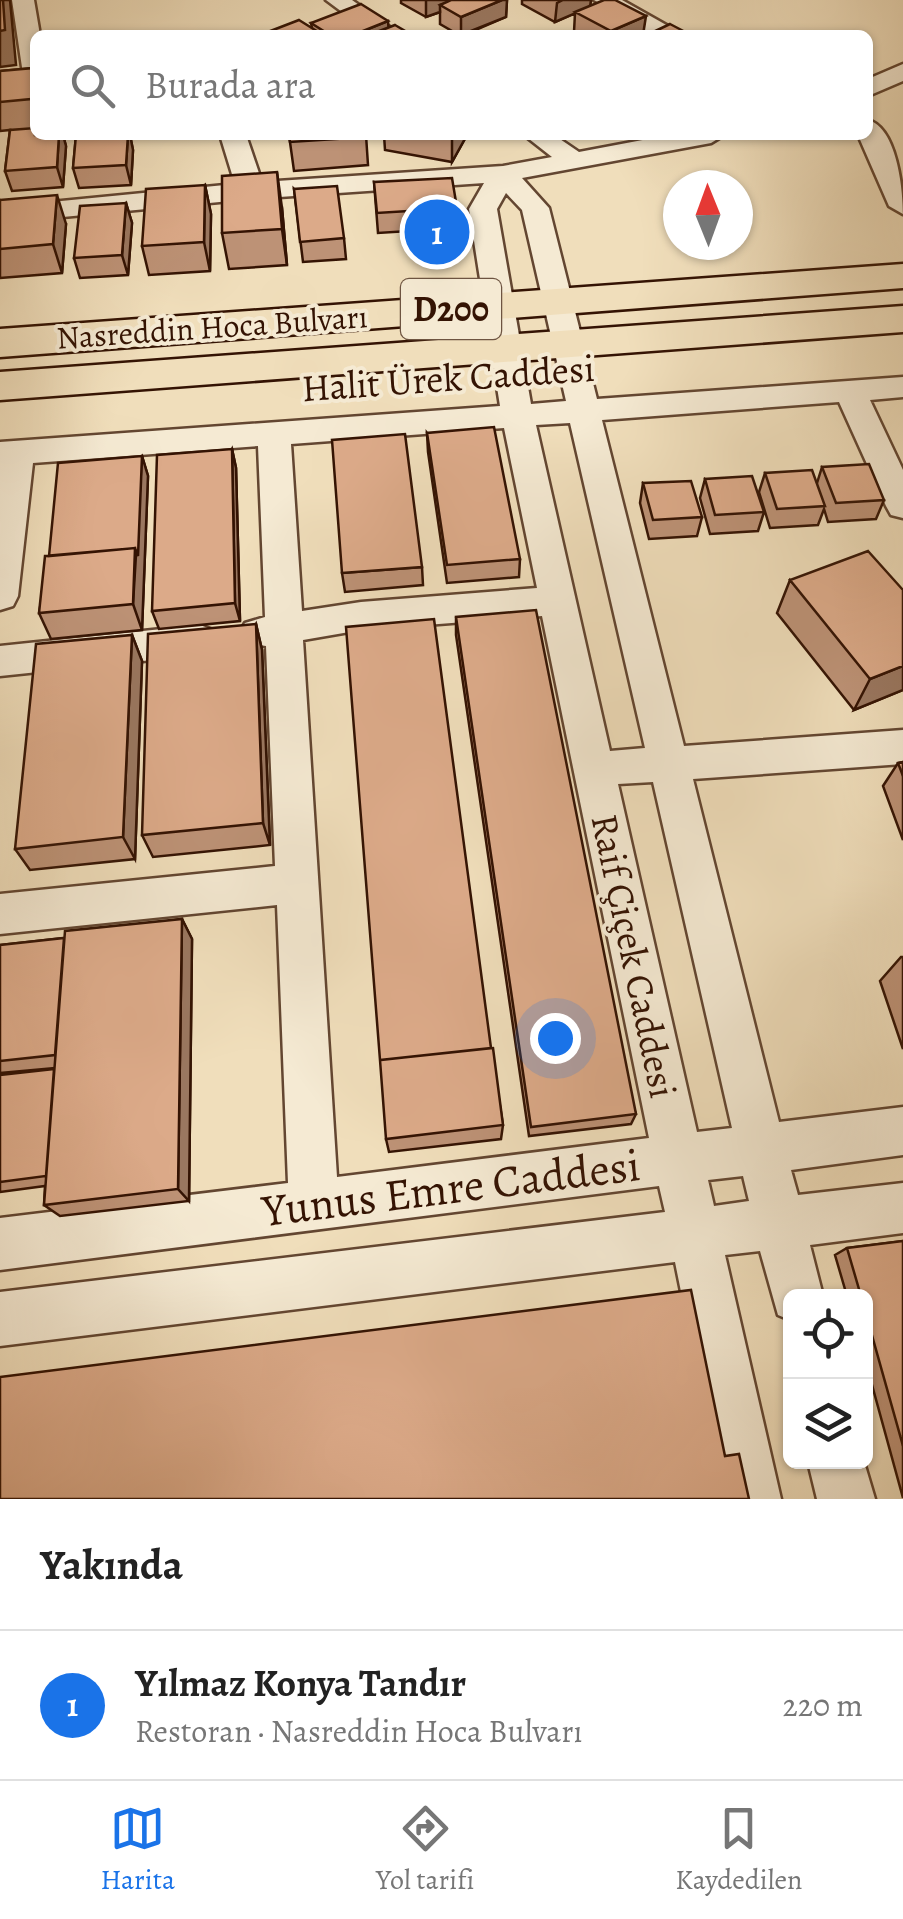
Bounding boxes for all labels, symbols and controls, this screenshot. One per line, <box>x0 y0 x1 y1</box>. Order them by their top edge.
search box <box>30 30 873 140</box>
icon: search <box>65 58 120 113</box>
text: Burada ara <box>145 59 315 111</box>
north arrow <box>663 170 753 260</box>
pin: 1 <box>404 194 470 270</box>
road number: D200 <box>401 279 501 339</box>
street label: Nasreddin Hoca Bulvarı <box>55 294 369 360</box>
street label: Halit Ürek Caddesi <box>300 342 596 414</box>
street label: Raif Çiçek Caddesi <box>579 809 689 1103</box>
your location <box>530 1013 581 1064</box>
street label: Yunus Emre Caddesi <box>258 1134 644 1242</box>
map controls <box>783 1289 873 1469</box>
button: locate <box>783 1289 873 1379</box>
button: layers <box>783 1379 873 1469</box>
text: Yakında <box>40 1536 183 1593</box>
text: Yılmaz Konya Tandır <box>135 1657 466 1709</box>
text: 1 <box>67 1683 78 1727</box>
text: 220 m <box>783 1683 863 1727</box>
text: Restoran · Nasreddin Hoca Bulvarı <box>135 1709 582 1753</box>
tab: Harita <box>101 1801 175 1899</box>
tab: Yol tarifi <box>376 1801 474 1899</box>
tab: Kaydedilen <box>675 1801 802 1899</box>

